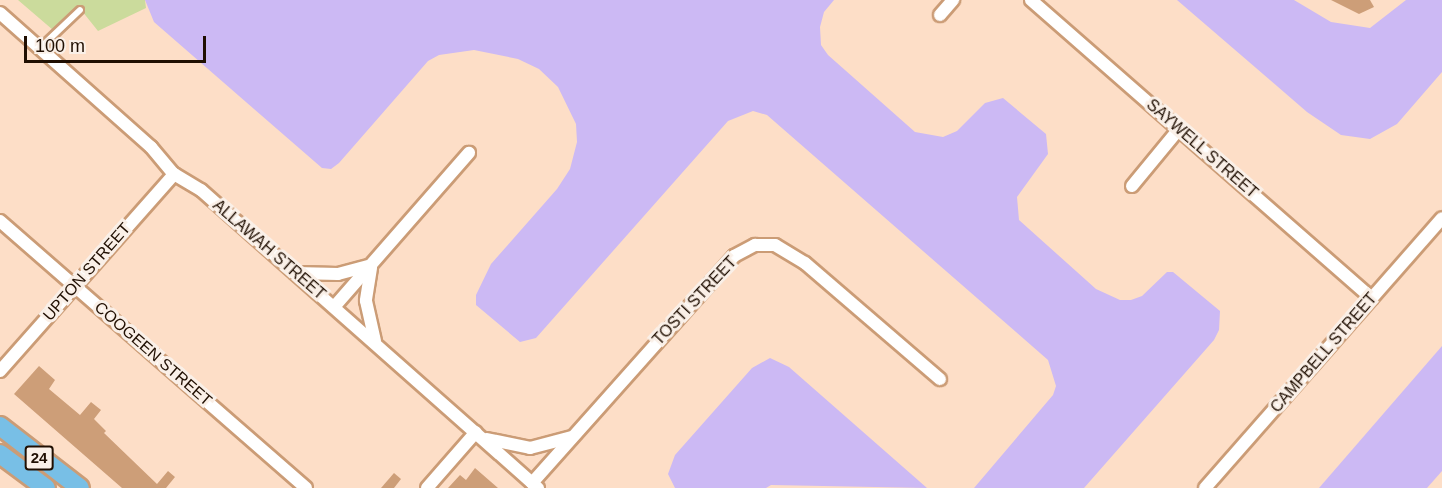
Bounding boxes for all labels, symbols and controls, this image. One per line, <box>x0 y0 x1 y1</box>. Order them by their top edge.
scale bar <box>27 24 208 62</box>
text: 100 m <box>35 36 85 56</box>
street label: SAYWELL STREET <box>1142 95 1262 203</box>
street label: ALLAWAH STREET <box>209 196 329 304</box>
street label: UPTON STREET <box>39 219 135 325</box>
street label: TOSTI STREET <box>649 253 741 349</box>
street label: CAMPBELL STREET <box>1267 289 1381 417</box>
street label: COOGEEN STREET <box>90 298 216 410</box>
road number: 24 <box>24 446 54 470</box>

